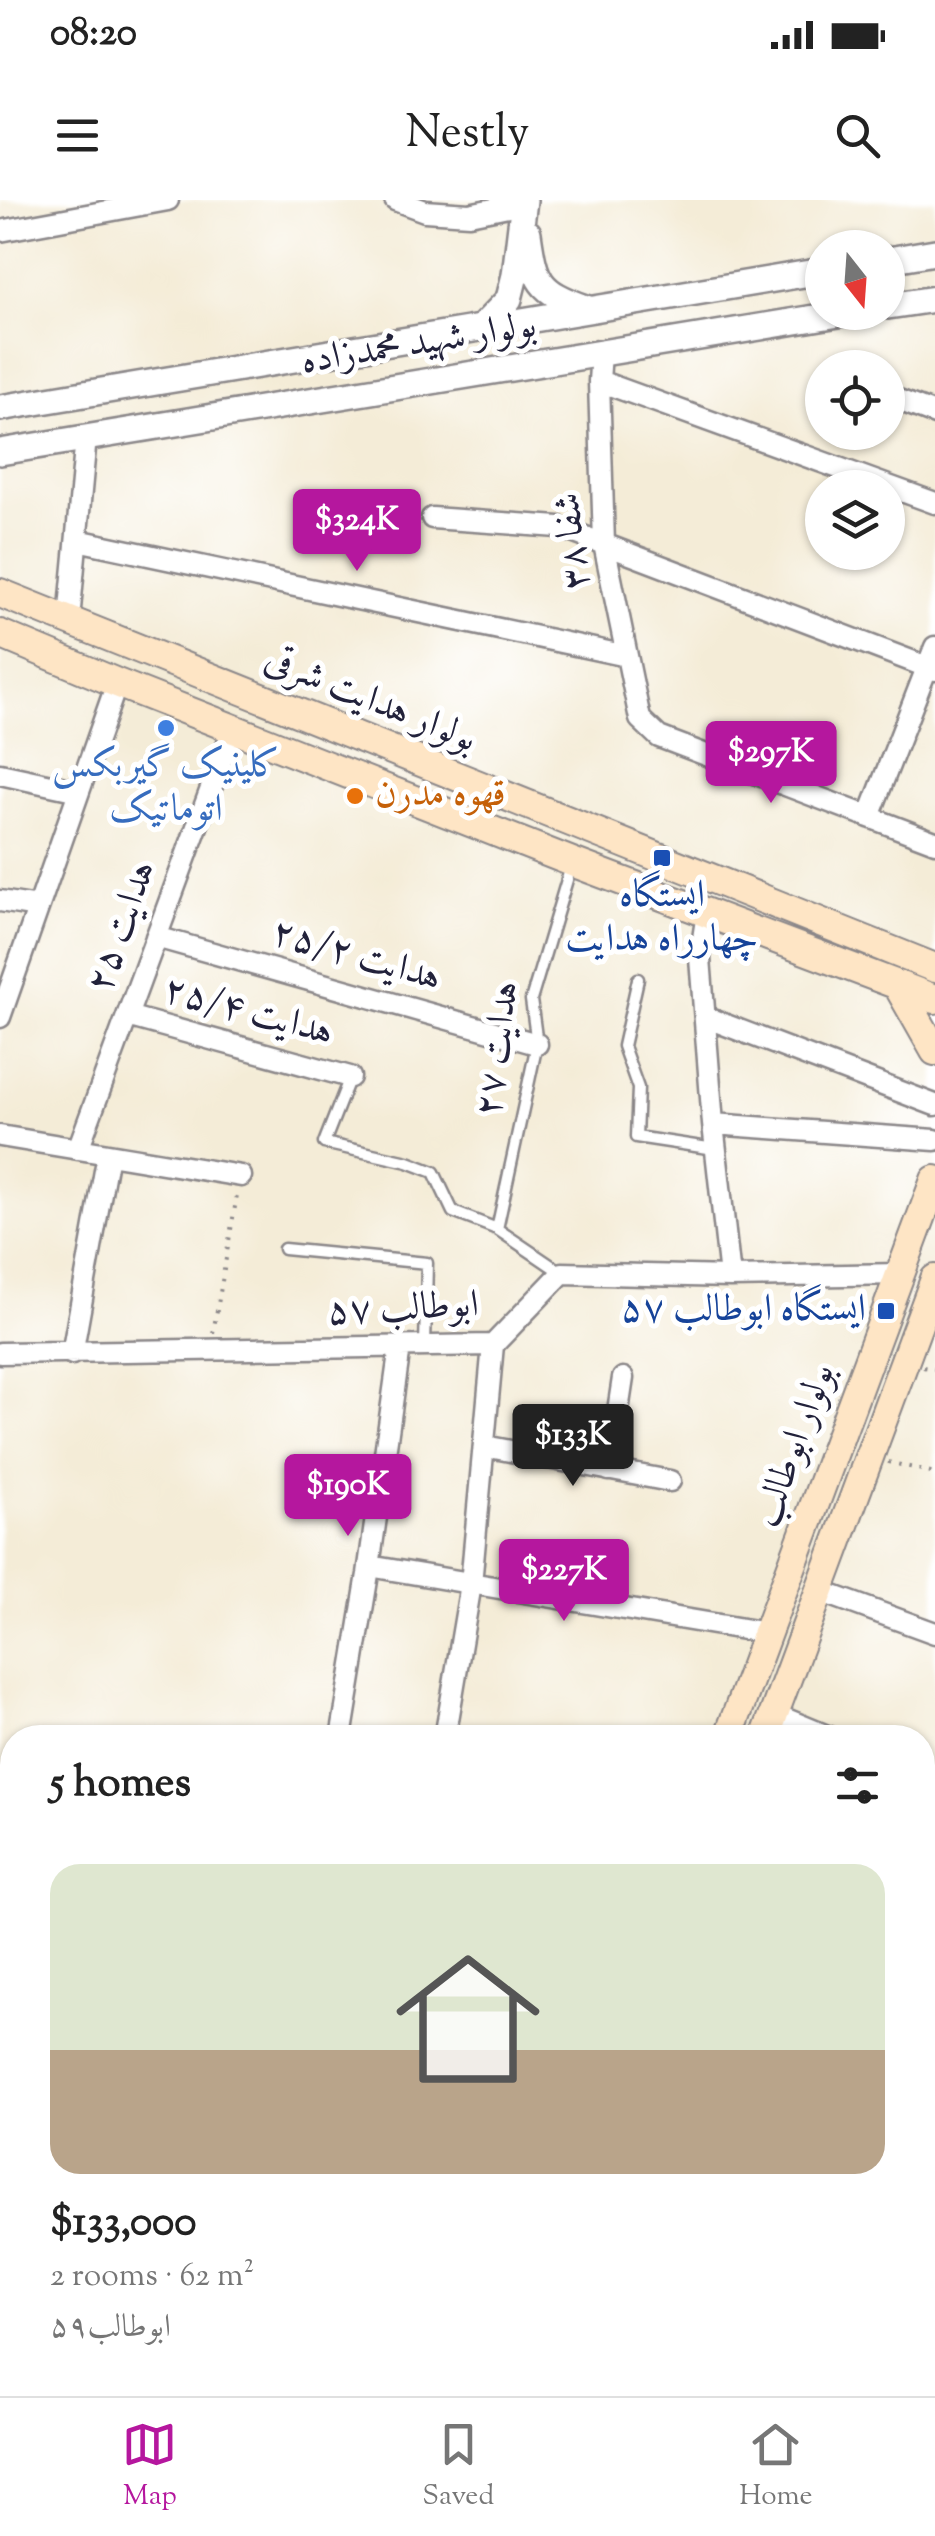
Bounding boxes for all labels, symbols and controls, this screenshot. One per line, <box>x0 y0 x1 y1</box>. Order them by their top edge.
text: 08:20 <box>50 8 137 62</box>
text: Nestly <box>406 103 529 168</box>
icon: menu <box>50 108 105 163</box>
icon: search <box>830 108 885 163</box>
north arrow <box>805 230 905 330</box>
map controls <box>805 230 905 570</box>
street label: بولوار شهید محمدزاده <box>297 300 541 390</box>
button: locate <box>805 350 905 450</box>
button: layers <box>805 470 905 570</box>
pin: $324K <box>287 489 427 574</box>
street label: شفا ۳۸ <box>542 490 606 592</box>
text: $324K <box>315 498 399 544</box>
street label: بولوار هدایت شرقی <box>256 634 484 768</box>
marker: کلینیک گیربکس اتوماتیک <box>155 717 177 739</box>
pin: $297K <box>701 721 841 806</box>
text: $297K <box>728 730 814 776</box>
place label: کلینیک گیربکس اتوماتیک <box>52 740 280 838</box>
place label: قهوه مدرن <box>375 769 506 823</box>
marker: قهوه مدرن <box>344 785 366 807</box>
marker: ایستگاه چهارراه هدایت <box>651 847 673 869</box>
street label: هدایت ۲۵ <box>74 854 172 1000</box>
place label: ایستگاه چهارراه هدایت <box>566 869 758 968</box>
street label: هدایت ۲۵/۲ <box>265 907 447 1007</box>
street label: هدایت ۲۵/۴ <box>157 964 339 1062</box>
street label: هدایت ۲۷ <box>463 978 535 1120</box>
street label: ابوطالب ۵۷ <box>326 1279 480 1341</box>
place label: ایستگاه ابوطالب ۵۷ <box>621 1283 866 1338</box>
marker: ایستگاه ابوطالب ۵۷ <box>875 1300 897 1322</box>
street label: بولوار ابوطالب <box>741 1357 851 1535</box>
pin: $133K <box>503 1404 643 1489</box>
text: $133K <box>535 1413 611 1459</box>
pin: $190K <box>278 1454 418 1539</box>
text: $190K <box>306 1463 390 1509</box>
pin: $227K <box>494 1539 634 1624</box>
text: $227K <box>521 1548 607 1594</box>
text: 5 homes <box>50 1755 191 1815</box>
icon: filters <box>830 1758 885 1813</box>
icon: home <box>378 1929 558 2109</box>
text: $133,000 <box>50 2194 197 2254</box>
text: 2 rooms · 62 m² <box>50 2254 254 2300</box>
text: ابوطالب۵۹ <box>50 2305 171 2351</box>
tab: Map <box>122 2417 177 2517</box>
tab: Saved <box>422 2417 494 2517</box>
tab: Home <box>739 2417 813 2517</box>

